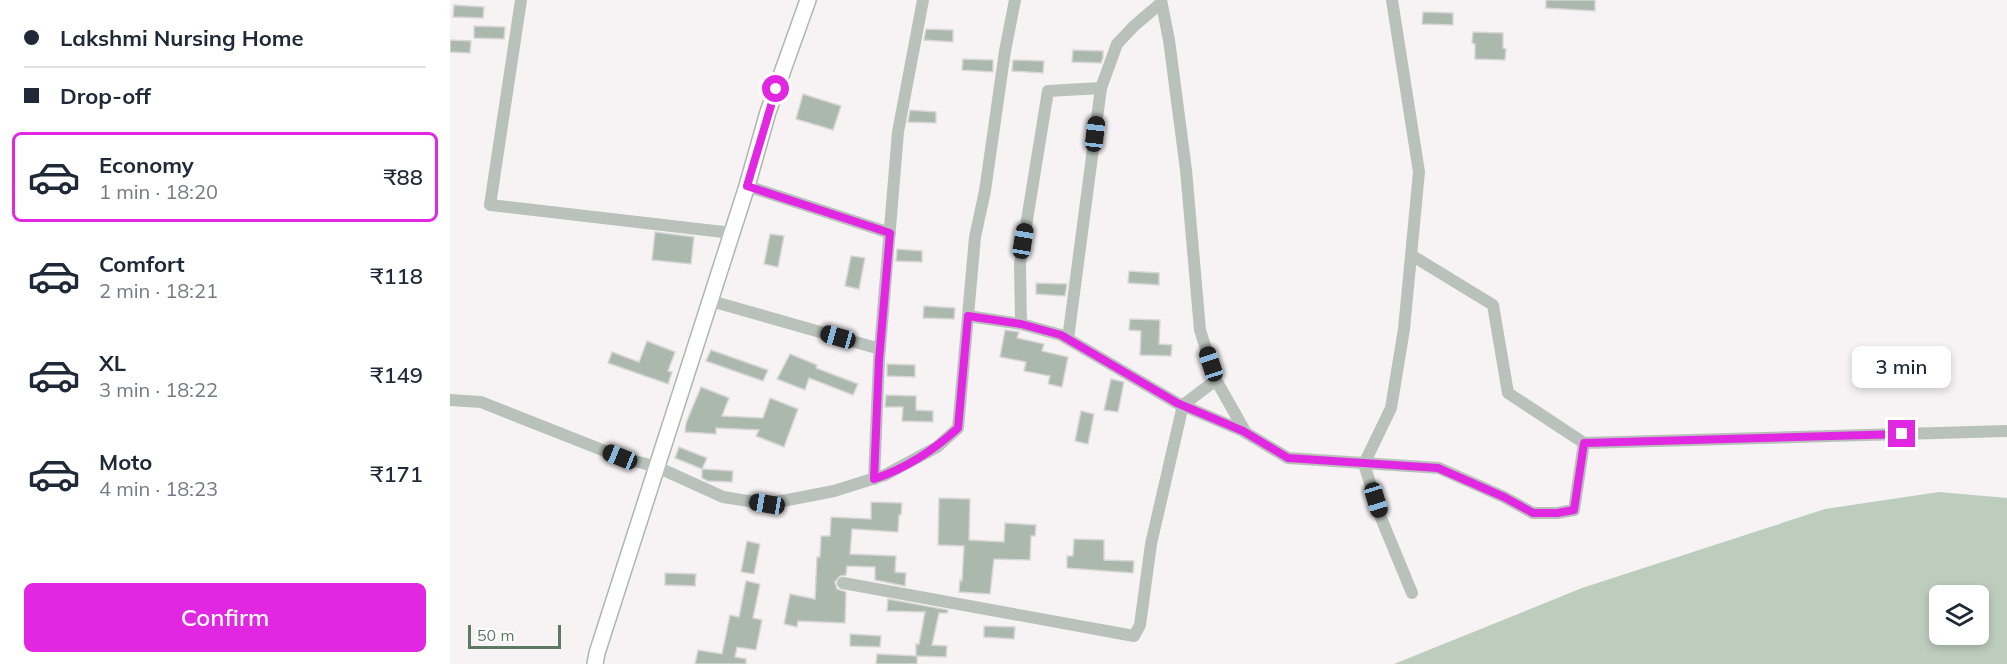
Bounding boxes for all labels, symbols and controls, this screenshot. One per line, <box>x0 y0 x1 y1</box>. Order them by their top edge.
text: Lakshmi Nursing Home <box>60 24 304 52</box>
route start <box>762 75 789 102</box>
text: Drop-off <box>60 82 151 110</box>
car <box>1084 115 1106 153</box>
icon: car <box>27 150 81 204</box>
text: Economy <box>99 151 194 179</box>
text: ₹88 <box>383 163 423 191</box>
text: 1 min · 18:20 <box>99 179 218 204</box>
car <box>1011 222 1035 260</box>
icon: car <box>27 249 81 303</box>
text: Comfort <box>99 250 185 278</box>
text: ₹118 <box>370 262 423 290</box>
text: 2 min · 18:21 <box>99 278 218 303</box>
car <box>818 323 858 351</box>
car <box>1197 344 1225 384</box>
callout: 3 min <box>1852 347 1952 389</box>
icon: car <box>27 348 81 402</box>
text: XL <box>99 349 126 377</box>
text: 3 min <box>1876 354 1927 379</box>
text: ₹149 <box>370 361 423 389</box>
text: 3 min · 18:22 <box>99 377 218 402</box>
route end <box>1888 420 1915 447</box>
car <box>600 442 640 472</box>
icon: car <box>27 447 81 501</box>
text: Moto <box>99 448 152 476</box>
text: ₹171 <box>370 460 423 488</box>
text: 4 min · 18:23 <box>99 476 218 501</box>
car <box>1362 480 1390 520</box>
car <box>748 492 786 516</box>
button: Confirm <box>24 583 426 652</box>
map controls <box>1929 585 1989 645</box>
button: layers <box>1929 585 1989 645</box>
scale bar <box>468 622 561 650</box>
text: 50 m <box>477 625 514 645</box>

